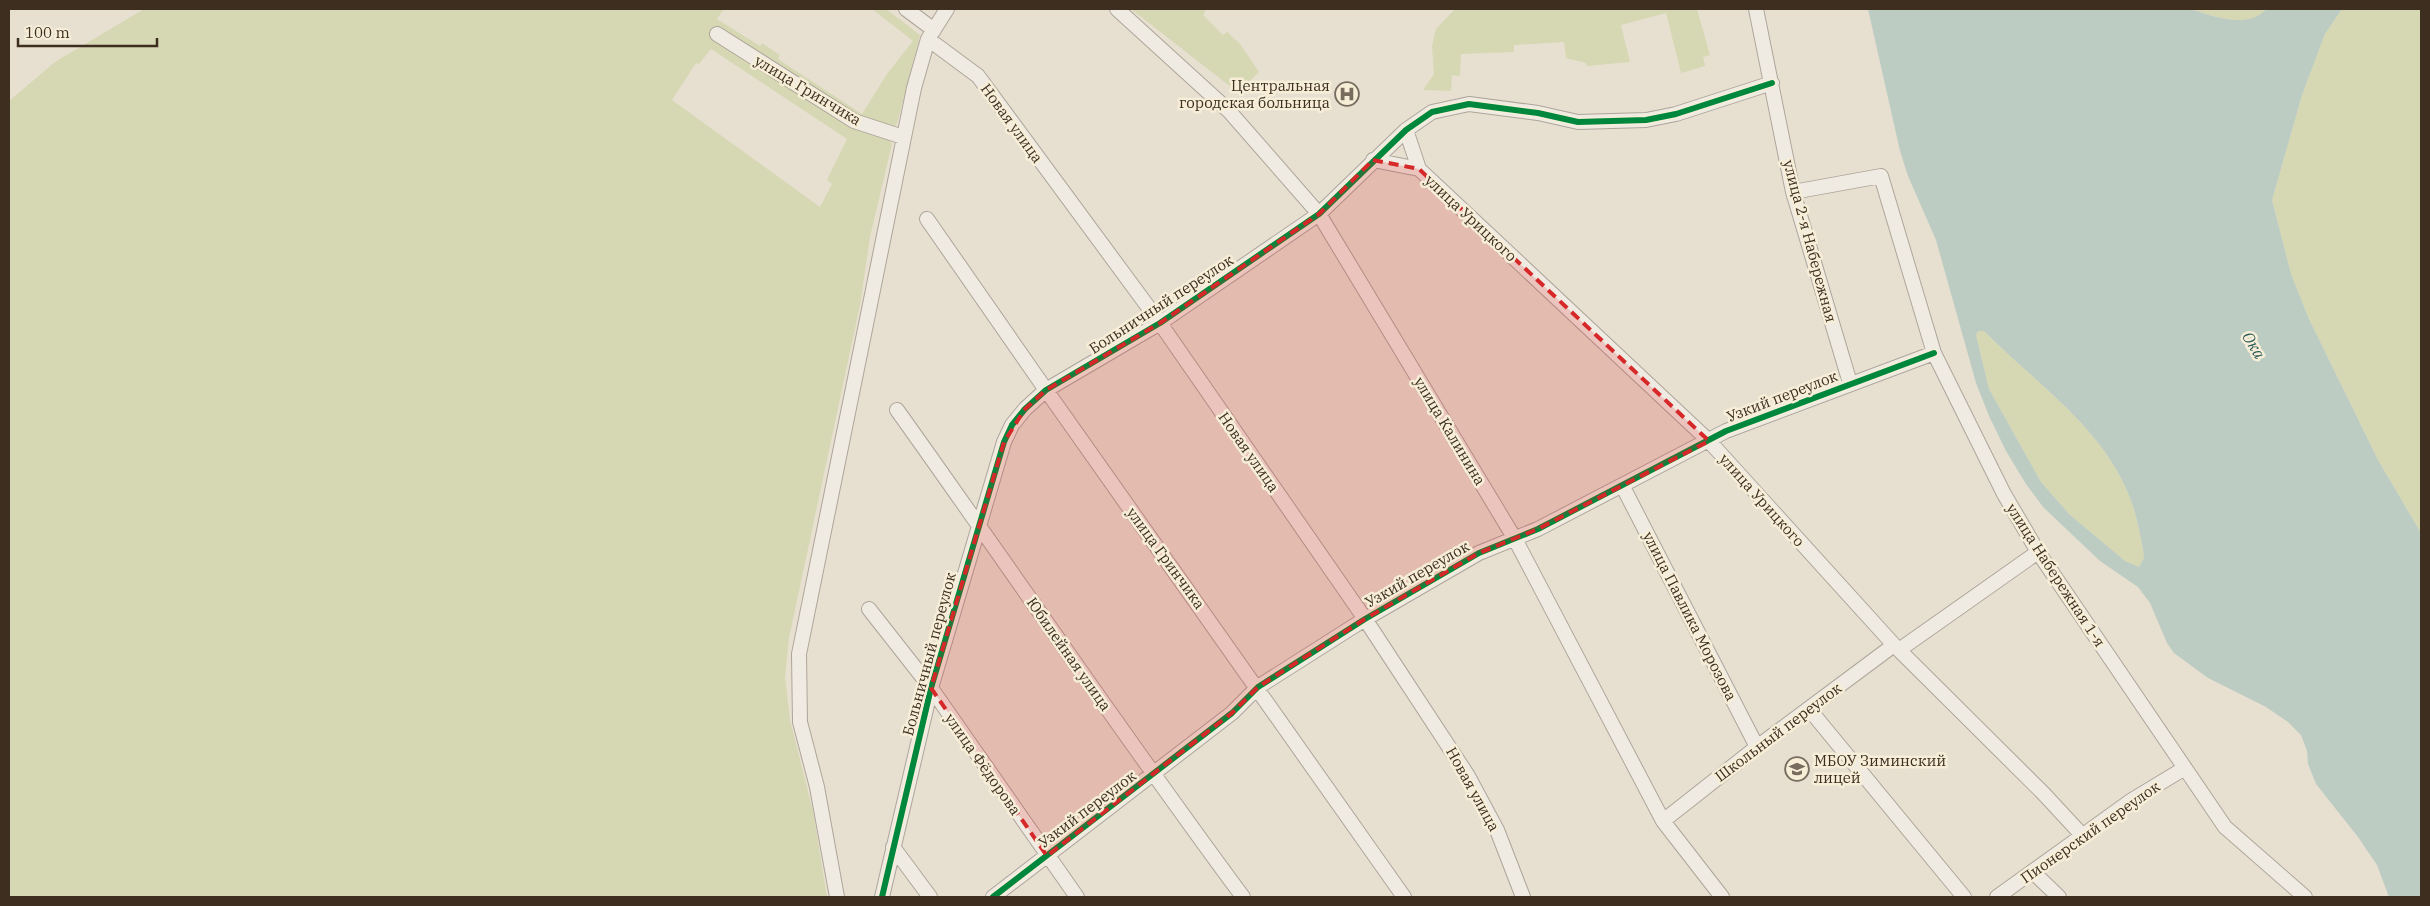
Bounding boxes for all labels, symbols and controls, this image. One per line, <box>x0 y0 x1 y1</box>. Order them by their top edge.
scale bar <box>18 15 156 47</box>
text: 100 m <box>25 23 70 42</box>
street label: улица Гринчика <box>751 51 865 129</box>
place label: Центральная городская больница <box>1179 76 1330 112</box>
street label: Новая улица <box>977 80 1047 166</box>
hospital icon: Центральная городская больница <box>1334 81 1360 107</box>
street label: улица 2-я Набережная <box>1779 158 1841 324</box>
street label: улица Урицкого <box>1421 171 1521 265</box>
street label: Больничный переулок <box>1085 250 1237 358</box>
water label: Ока <box>2238 328 2270 362</box>
street label: Узкий переулок <box>1724 366 1840 426</box>
street label: улица Калинина <box>1410 373 1490 489</box>
street label: Новая улица <box>1214 408 1284 496</box>
street label: улица Урицкого <box>1715 450 1809 550</box>
street label: улица Набережная 1-я <box>2002 500 2110 650</box>
street label: улица Гринчика <box>1123 503 1209 613</box>
street label: улица Павлика Морозова <box>1639 528 1741 704</box>
street label: Узкий переулок <box>1361 536 1473 612</box>
street label: Больничный переулок <box>898 570 960 738</box>
street label: Юбилейная улица <box>1023 593 1115 715</box>
street label: Школьный переулок <box>1711 678 1845 786</box>
street label: улица Фёдорова <box>941 709 1025 819</box>
street label: Новая улица <box>1442 744 1504 834</box>
place label: МБОУ Зиминский лицей <box>1814 751 1946 787</box>
school or university icon: МБОУ Зиминский лицей <box>1784 756 1810 782</box>
street label: Узкий переулок <box>1034 766 1140 852</box>
street label: Пионерский переулок <box>2017 776 2164 887</box>

